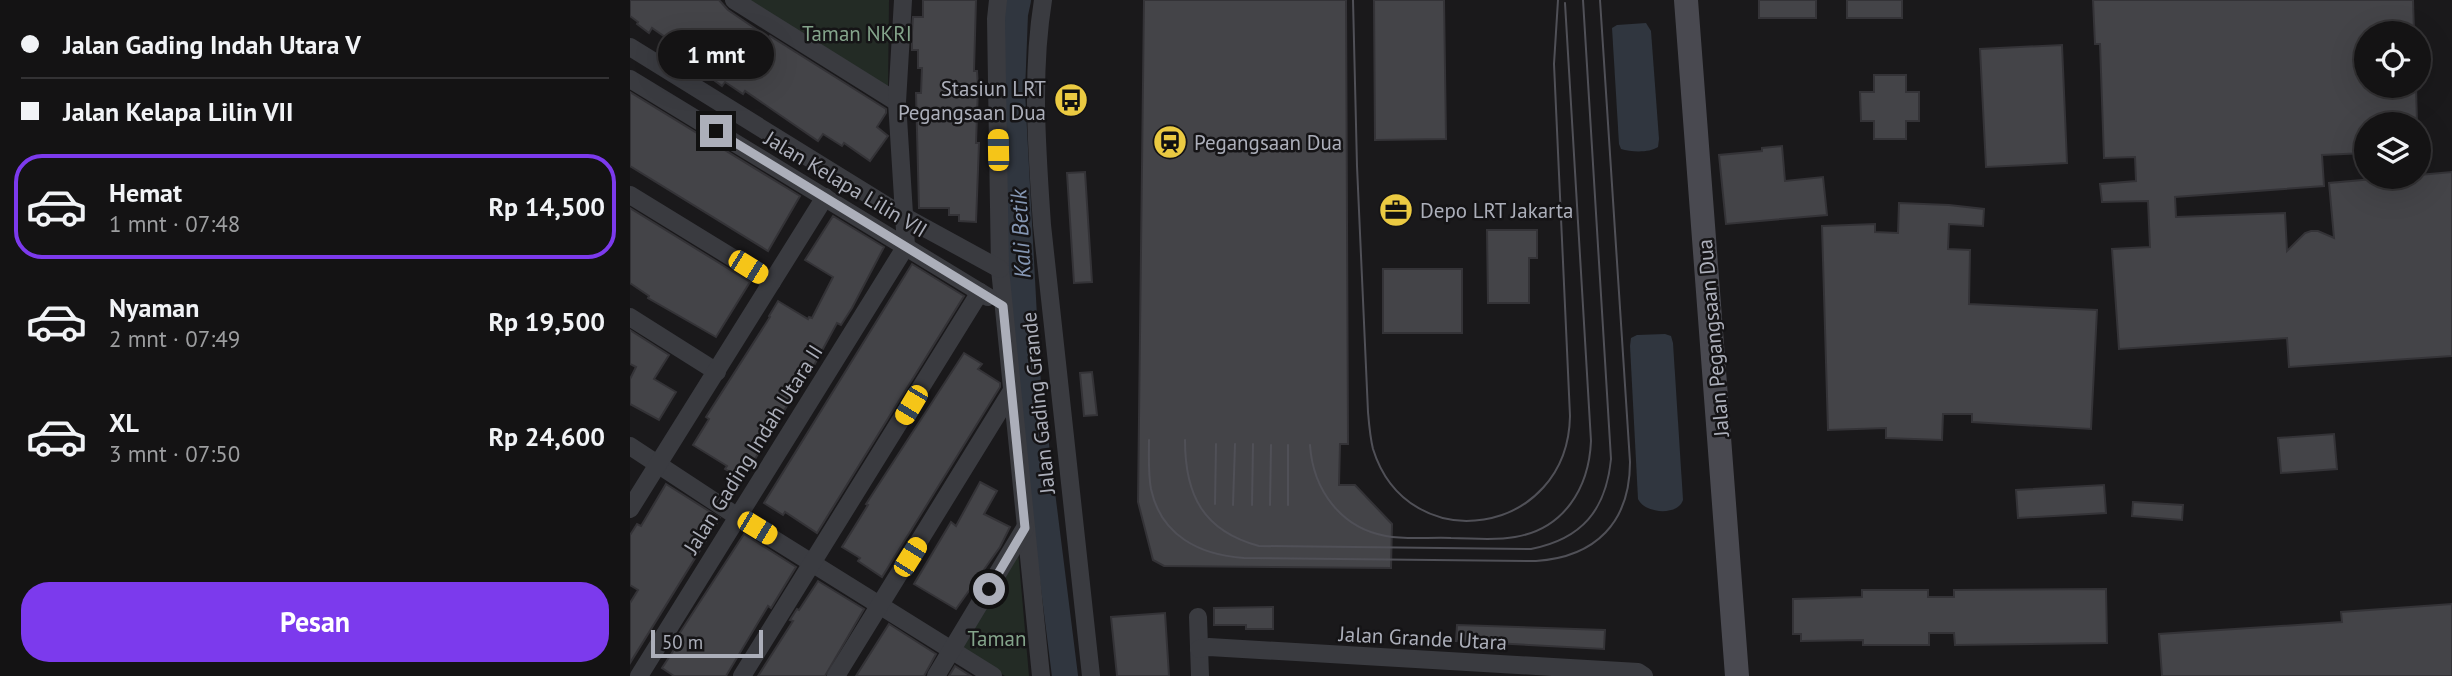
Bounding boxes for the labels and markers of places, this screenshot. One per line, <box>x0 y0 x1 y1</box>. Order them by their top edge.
place label: Stasiun LRT Pegangsaan Dua <box>898 75 1046 126</box>
bus stop icon: Stasiun LRT Pegangsaan Dua <box>1052 81 1090 119</box>
station icon: Pegangsaan Dua <box>1151 123 1189 161</box>
place label: Pegangsaan Dua <box>1194 129 1342 156</box>
office icon: Depo LRT Jakarta <box>1377 191 1415 229</box>
place label: Depo LRT Jakarta <box>1420 197 1573 224</box>

